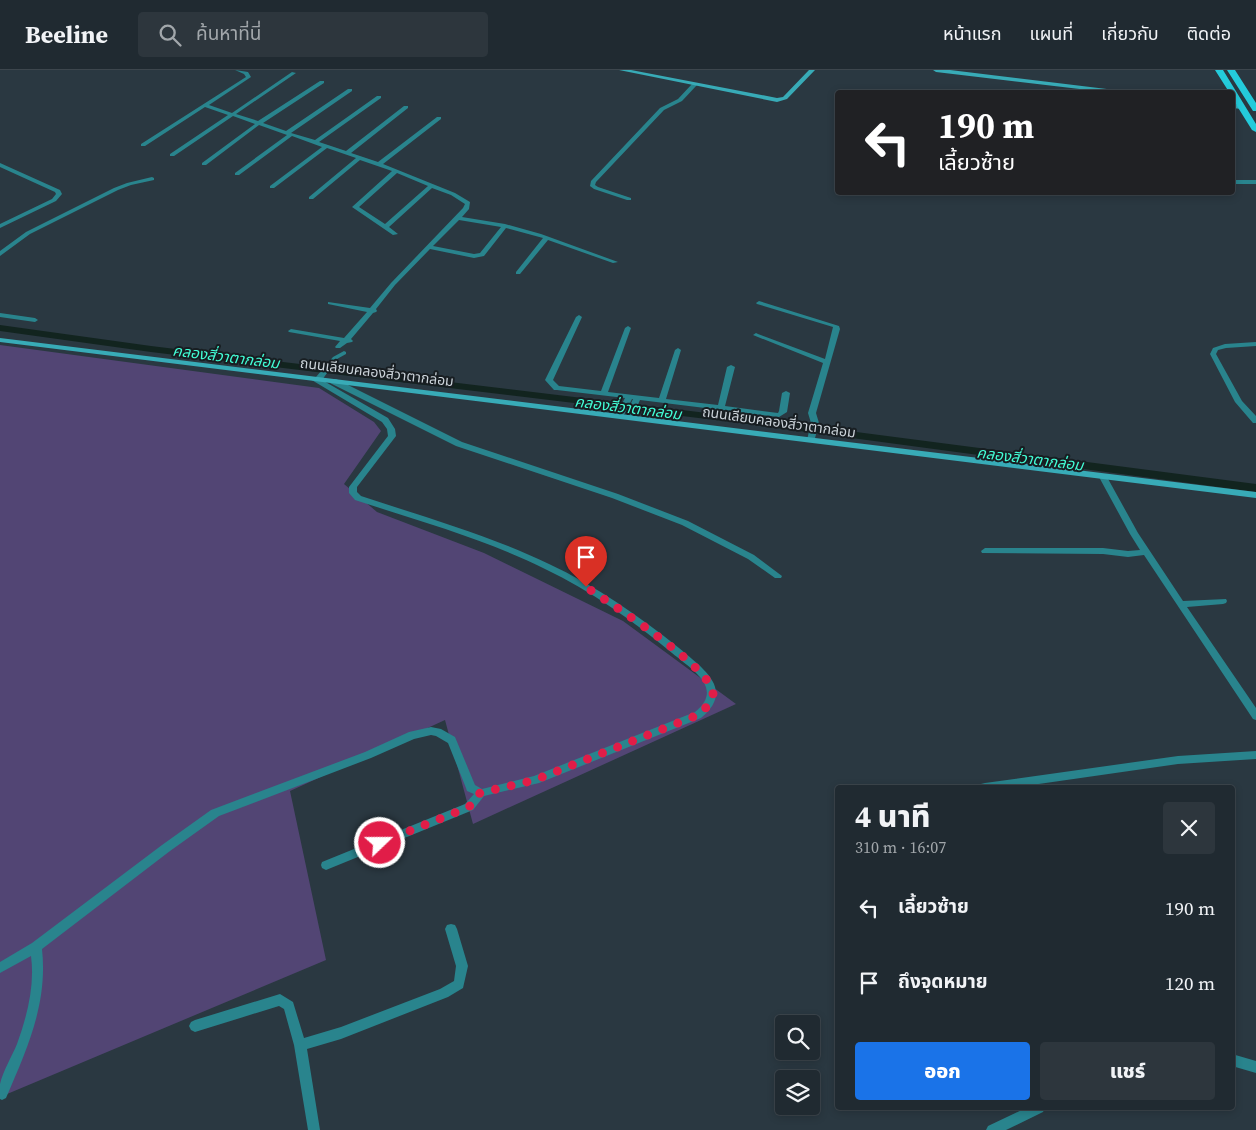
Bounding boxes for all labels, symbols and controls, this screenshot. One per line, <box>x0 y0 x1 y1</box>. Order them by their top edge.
search box <box>138 12 488 57</box>
text: Beeline <box>25 18 108 51</box>
text: ค้นหาที่นี่ <box>196 20 261 46</box>
icon: search <box>156 21 184 49</box>
text: หน้าแรก <box>943 21 1001 46</box>
text: แผนที่ <box>1029 21 1073 46</box>
text: เกี่ยวกับ <box>1101 21 1159 46</box>
text: ติดต่อ <box>1187 21 1231 46</box>
text: 190 m <box>938 102 1034 150</box>
icon: left <box>855 110 920 175</box>
text: เลี้ยวซ้าย <box>938 147 1015 177</box>
water label: คลองสี่วาตากล่อม <box>171 340 282 374</box>
street label: ถนนเลียบคลองสี่วาตากล่อม <box>299 353 455 391</box>
water label: คลองสี่วาตากล่อม <box>573 391 684 425</box>
street label: ถนนเลียบคลองสี่วาตากล่อม <box>701 401 857 443</box>
water label: คลองสี่วาตากล่อม <box>975 442 1086 476</box>
pin <box>565 536 607 587</box>
icon: arrive <box>572 543 600 571</box>
text: 4 นาที <box>855 796 930 837</box>
button: close <box>1163 802 1215 854</box>
position arrow <box>353 816 405 868</box>
text: 310 m · 16:07 <box>855 836 946 858</box>
text: เลี้ยวซ้าย <box>898 893 969 919</box>
icon: left <box>855 894 883 922</box>
text: 190 m <box>1165 895 1215 921</box>
text: ถึงจุดหมาย <box>898 968 988 994</box>
icon: arrive <box>855 969 883 997</box>
text: 120 m <box>1165 970 1215 996</box>
map controls <box>775 1015 820 1115</box>
button: search <box>775 1015 820 1060</box>
button: ออก <box>855 1042 1030 1100</box>
button: แชร์ <box>1040 1042 1215 1100</box>
button: layers <box>775 1070 820 1115</box>

